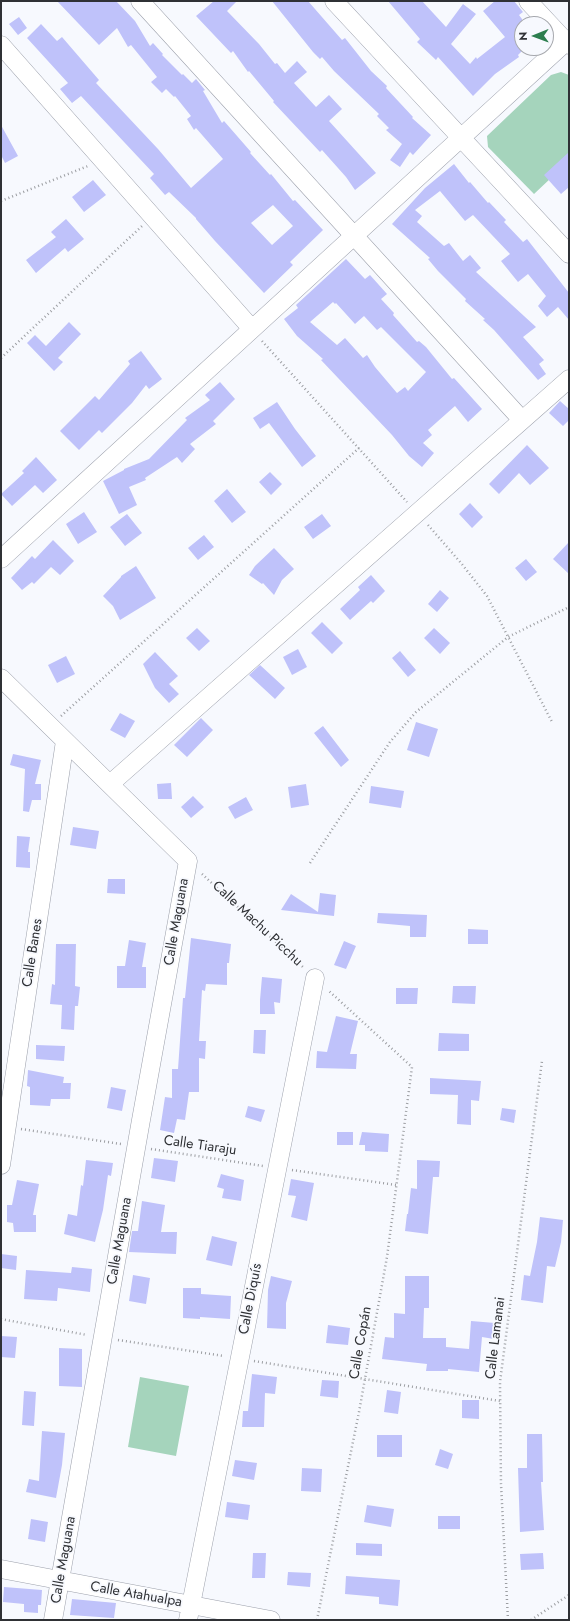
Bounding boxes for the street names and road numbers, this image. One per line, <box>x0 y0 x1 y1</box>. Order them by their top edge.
street label: Calle Maguana <box>161 877 193 967</box>
street label: Calle Machu Picchu <box>208 878 306 970</box>
street label: Calle Banes <box>19 918 47 988</box>
street label: Calle Tiaraju <box>162 1133 238 1159</box>
street label: Calle Maguana <box>104 1196 136 1286</box>
street label: Calle Diquís <box>236 1262 266 1336</box>
street label: Calle Lamanai <box>483 1296 509 1380</box>
street label: Calle Copán <box>346 1305 376 1381</box>
street label: Calle Maguana <box>48 1515 80 1605</box>
street label: Calle Atahualpa <box>89 1579 183 1611</box>

